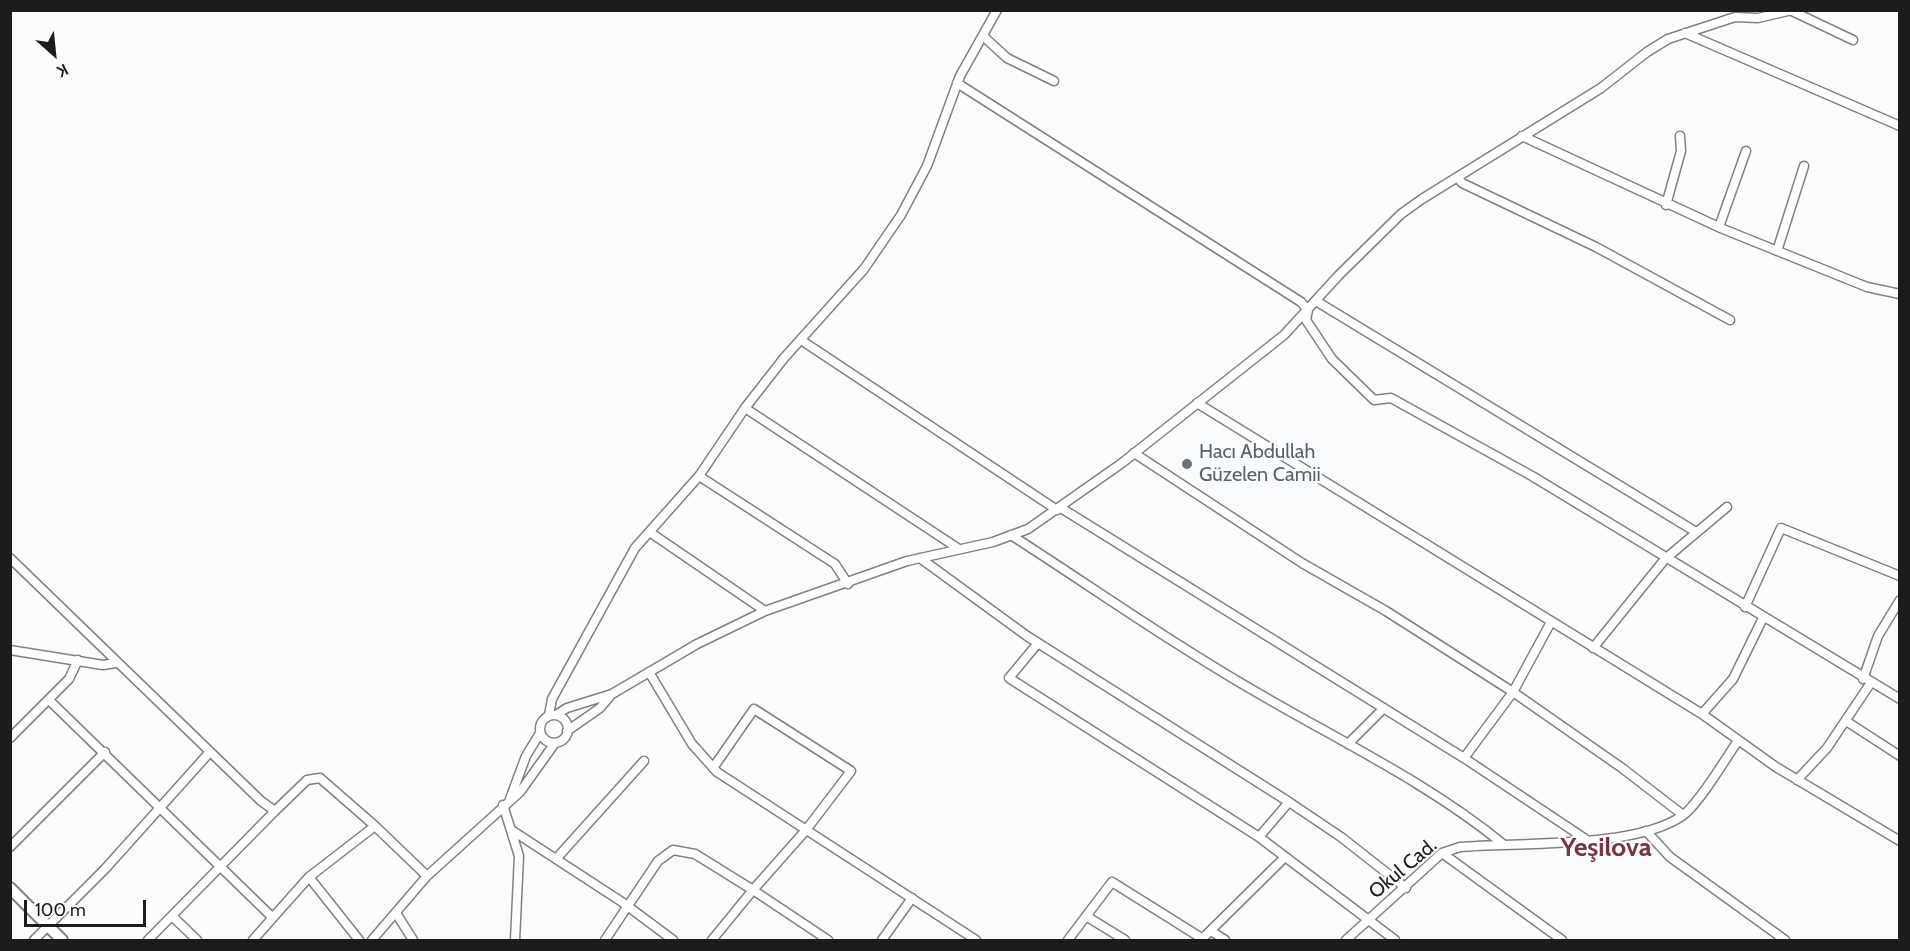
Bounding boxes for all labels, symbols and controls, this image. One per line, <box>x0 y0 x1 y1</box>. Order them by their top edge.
north arrow <box>24 24 84 84</box>
text: K <box>54 60 71 81</box>
place label: Hacı Abdullah Güzelen Camii <box>1199 440 1321 487</box>
marker: Hacı Abdullah Güzelen Camii <box>1180 457 1194 471</box>
district label: Yeşilova <box>1560 832 1652 864</box>
street label: Okul Cad. <box>1364 834 1442 904</box>
scale bar <box>27 888 148 926</box>
text: 100 m <box>35 899 86 921</box>

